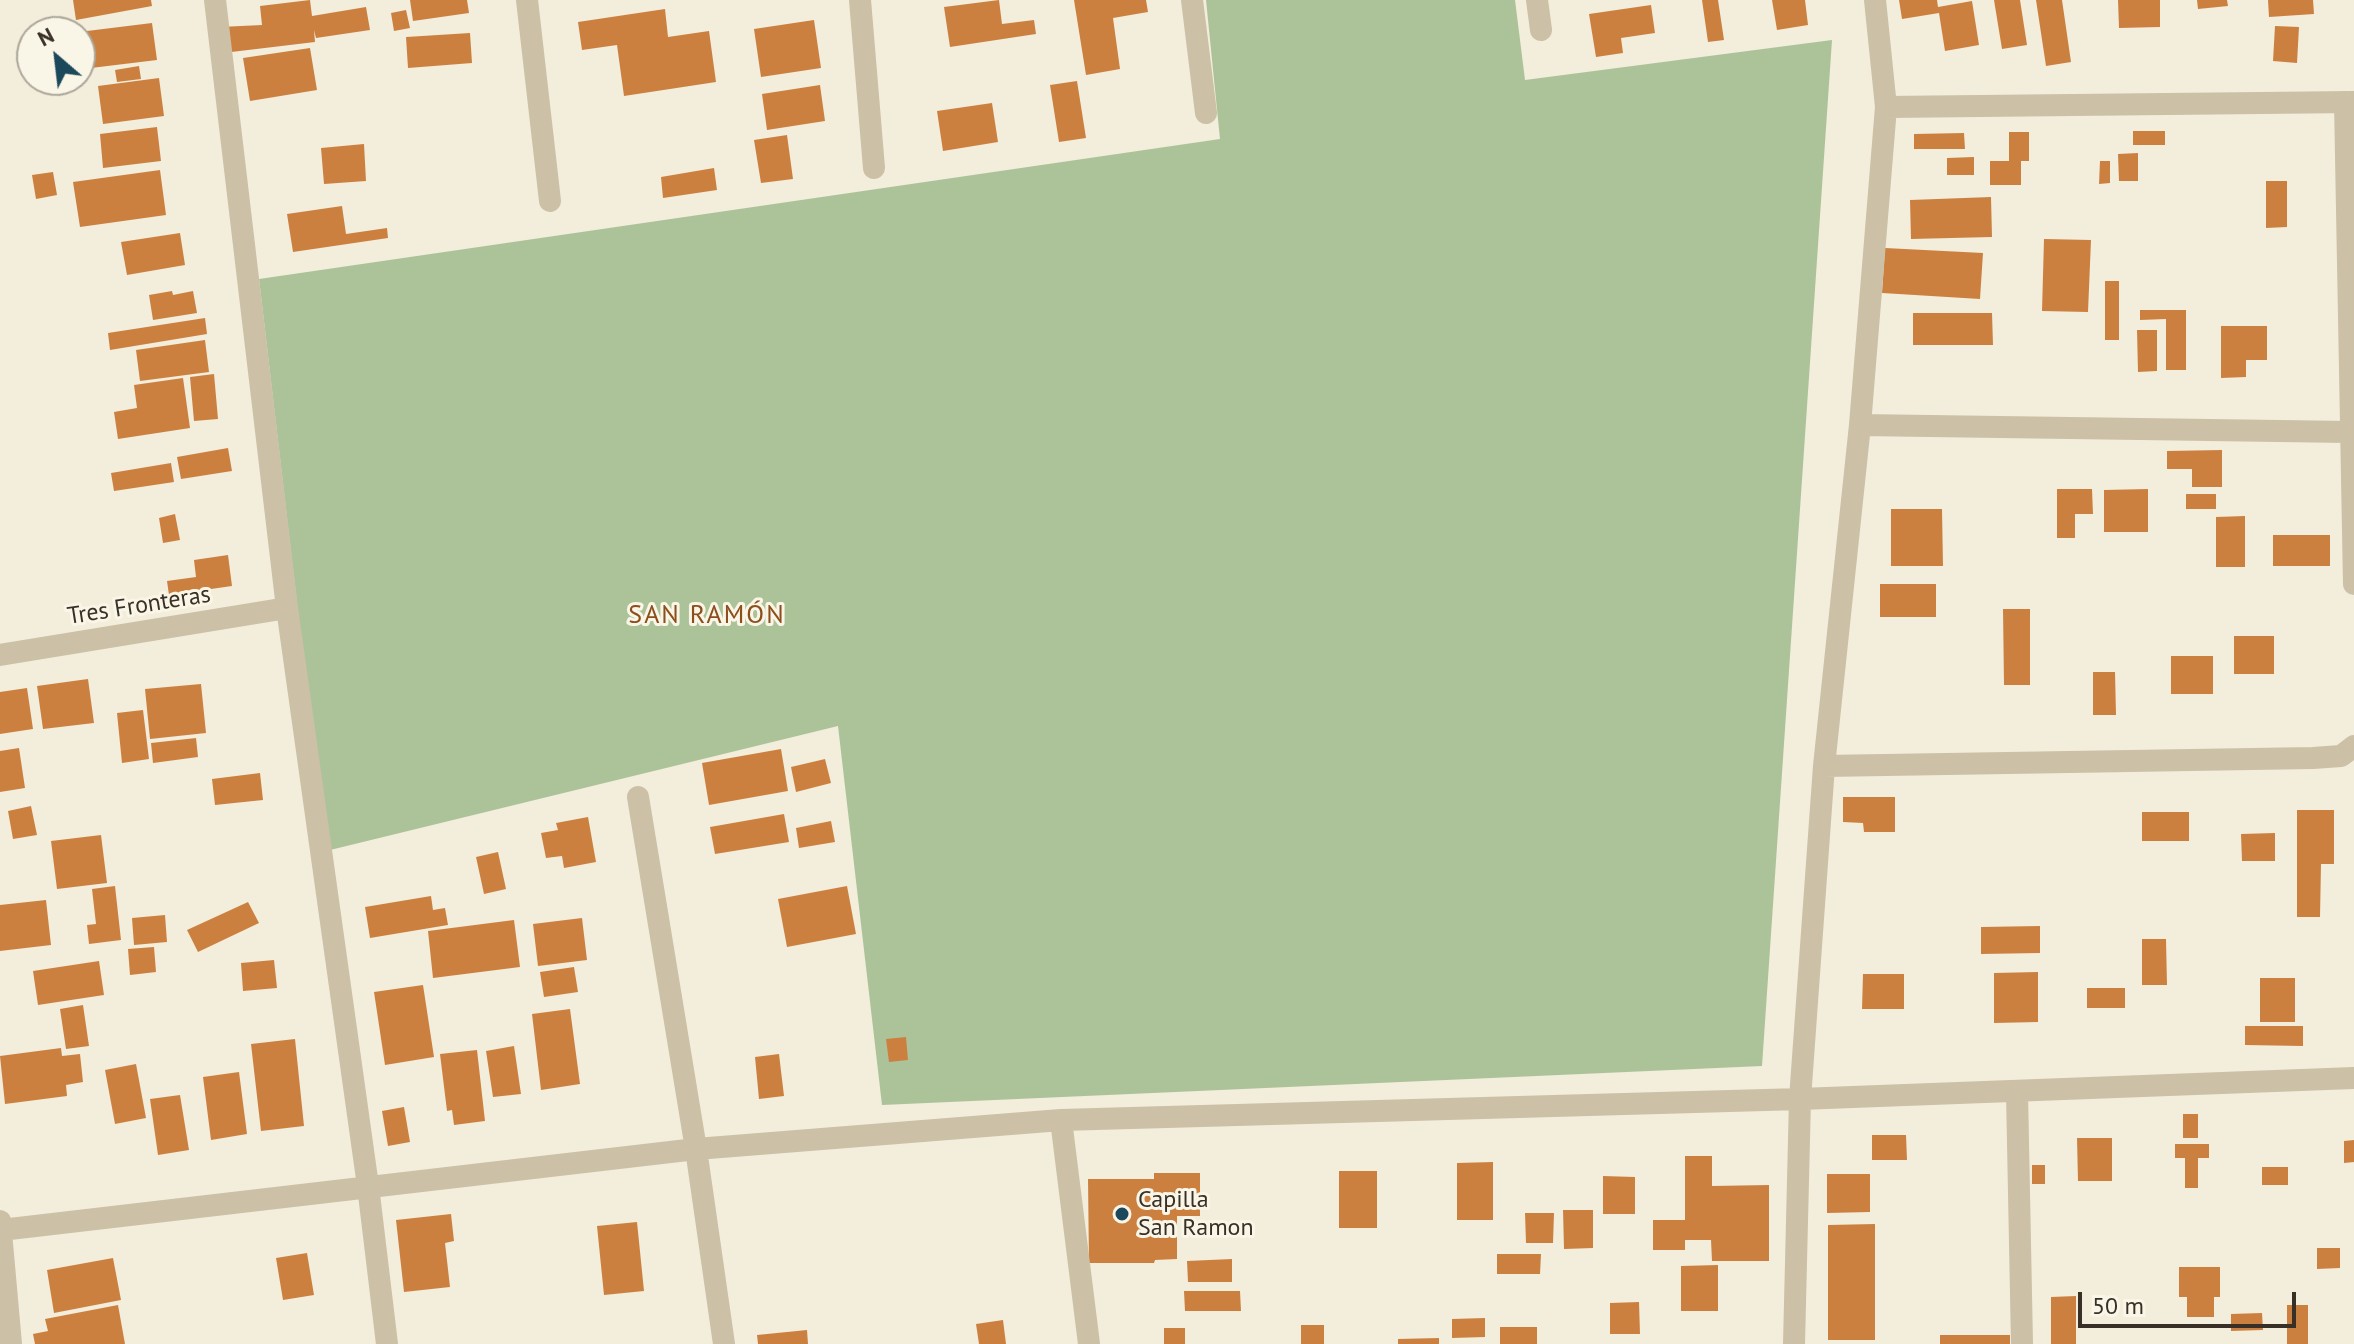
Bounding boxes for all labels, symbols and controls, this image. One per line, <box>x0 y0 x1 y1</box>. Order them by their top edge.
north arrow <box>16 16 96 96</box>
text: N <box>33 21 59 52</box>
street label: Tres Fronteras <box>65 580 213 632</box>
district label: SAN RAMÓN <box>628 600 786 632</box>
place label: Capilla San Ramon <box>1138 1186 1254 1242</box>
marker: Capilla San Ramon <box>1113 1205 1131 1223</box>
scale bar <box>2082 1276 2300 1326</box>
text: 50 m <box>2092 1290 2144 1321</box>

